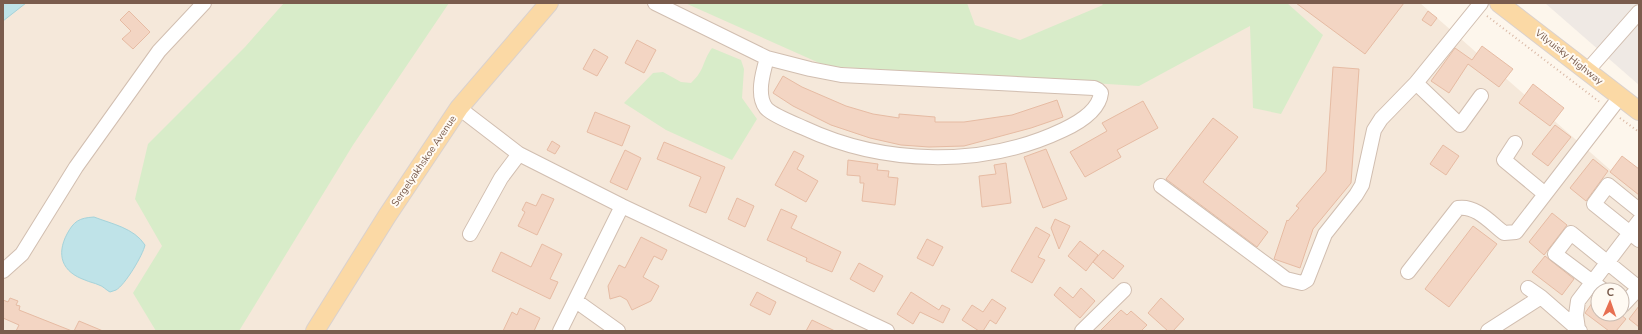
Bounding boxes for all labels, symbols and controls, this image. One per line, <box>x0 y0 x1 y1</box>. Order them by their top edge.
street label: Vilyuisky Highway <box>1531 25 1607 88</box>
street label: Sergelyakhskoe Avenue <box>388 113 460 209</box>
north arrow <box>1590 282 1630 322</box>
text: С <box>1606 285 1615 300</box>

